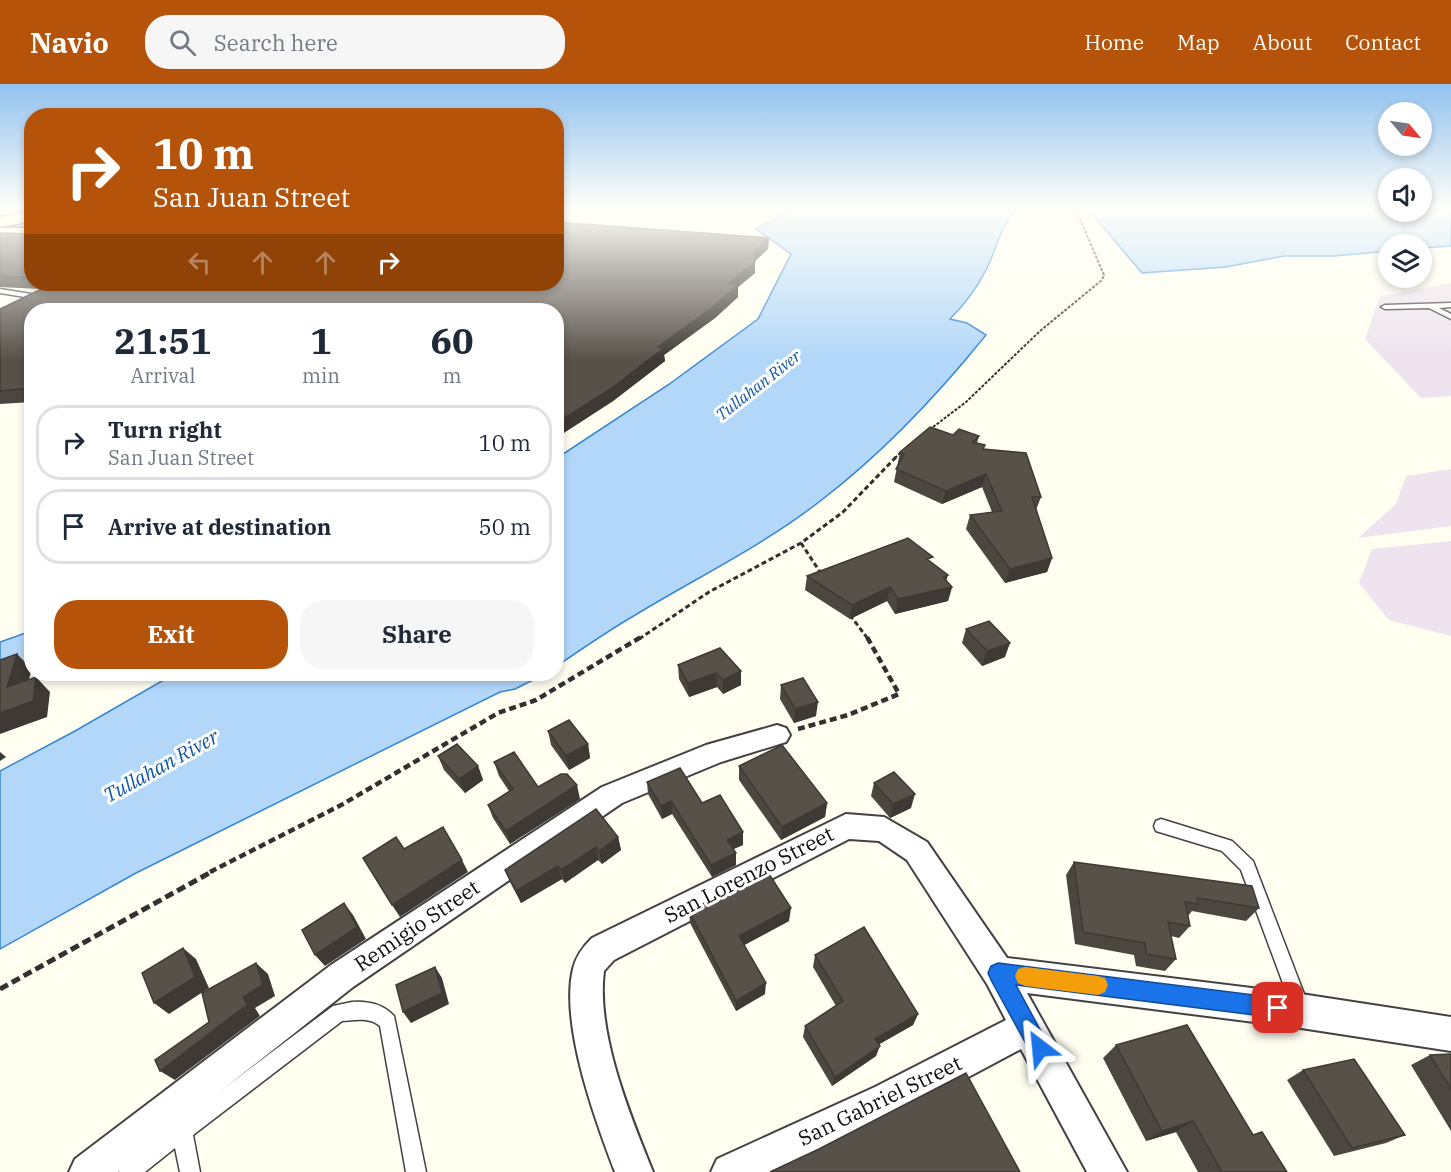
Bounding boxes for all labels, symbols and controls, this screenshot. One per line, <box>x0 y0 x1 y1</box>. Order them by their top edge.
search box <box>145 15 565 69</box>
text: Navio <box>30 24 109 61</box>
icon: search <box>166 26 199 59</box>
text: Search here <box>214 28 338 57</box>
text: Home <box>1084 28 1144 56</box>
text: Map <box>1177 28 1220 56</box>
text: About <box>1253 28 1312 56</box>
text: Contact <box>1345 28 1421 56</box>
north arrow <box>1378 102 1432 156</box>
map controls <box>1378 102 1432 288</box>
text: 10 m <box>153 126 254 181</box>
icon: right <box>54 132 132 210</box>
button: sound <box>1378 168 1432 222</box>
text: San Juan Street <box>153 179 350 214</box>
button: layers <box>1378 234 1432 288</box>
icon: left <box>183 246 216 279</box>
icon: ahead <box>246 246 279 279</box>
icon: ahead <box>309 246 342 279</box>
icon: right <box>372 246 405 279</box>
text: 21:51 <box>114 317 212 364</box>
text: 1 <box>310 317 332 364</box>
text: 60 <box>430 317 474 364</box>
water label: Tullahan River <box>712 345 805 424</box>
text: Arrival <box>130 362 196 389</box>
text: min <box>302 362 340 389</box>
text: m <box>443 362 462 389</box>
text: Turn right <box>108 415 222 444</box>
icon: right <box>57 426 90 459</box>
text: 10 m <box>479 428 531 457</box>
text: San Juan Street <box>108 444 254 471</box>
icon: arrive <box>57 510 90 543</box>
text: Arrive at destination <box>108 512 331 541</box>
text: 50 m <box>479 512 531 541</box>
button: Exit <box>54 600 288 669</box>
button: Share <box>300 600 534 669</box>
water label: Tullahan River <box>98 722 224 808</box>
street label: San Lorenzo Street <box>659 819 838 929</box>
street label: Remigio Street <box>348 873 485 977</box>
pin <box>1252 982 1303 1033</box>
icon: arrive <box>1261 991 1294 1024</box>
position arrow <box>1008 1016 1072 1080</box>
street label: San Gabriel Street <box>793 1048 966 1152</box>

